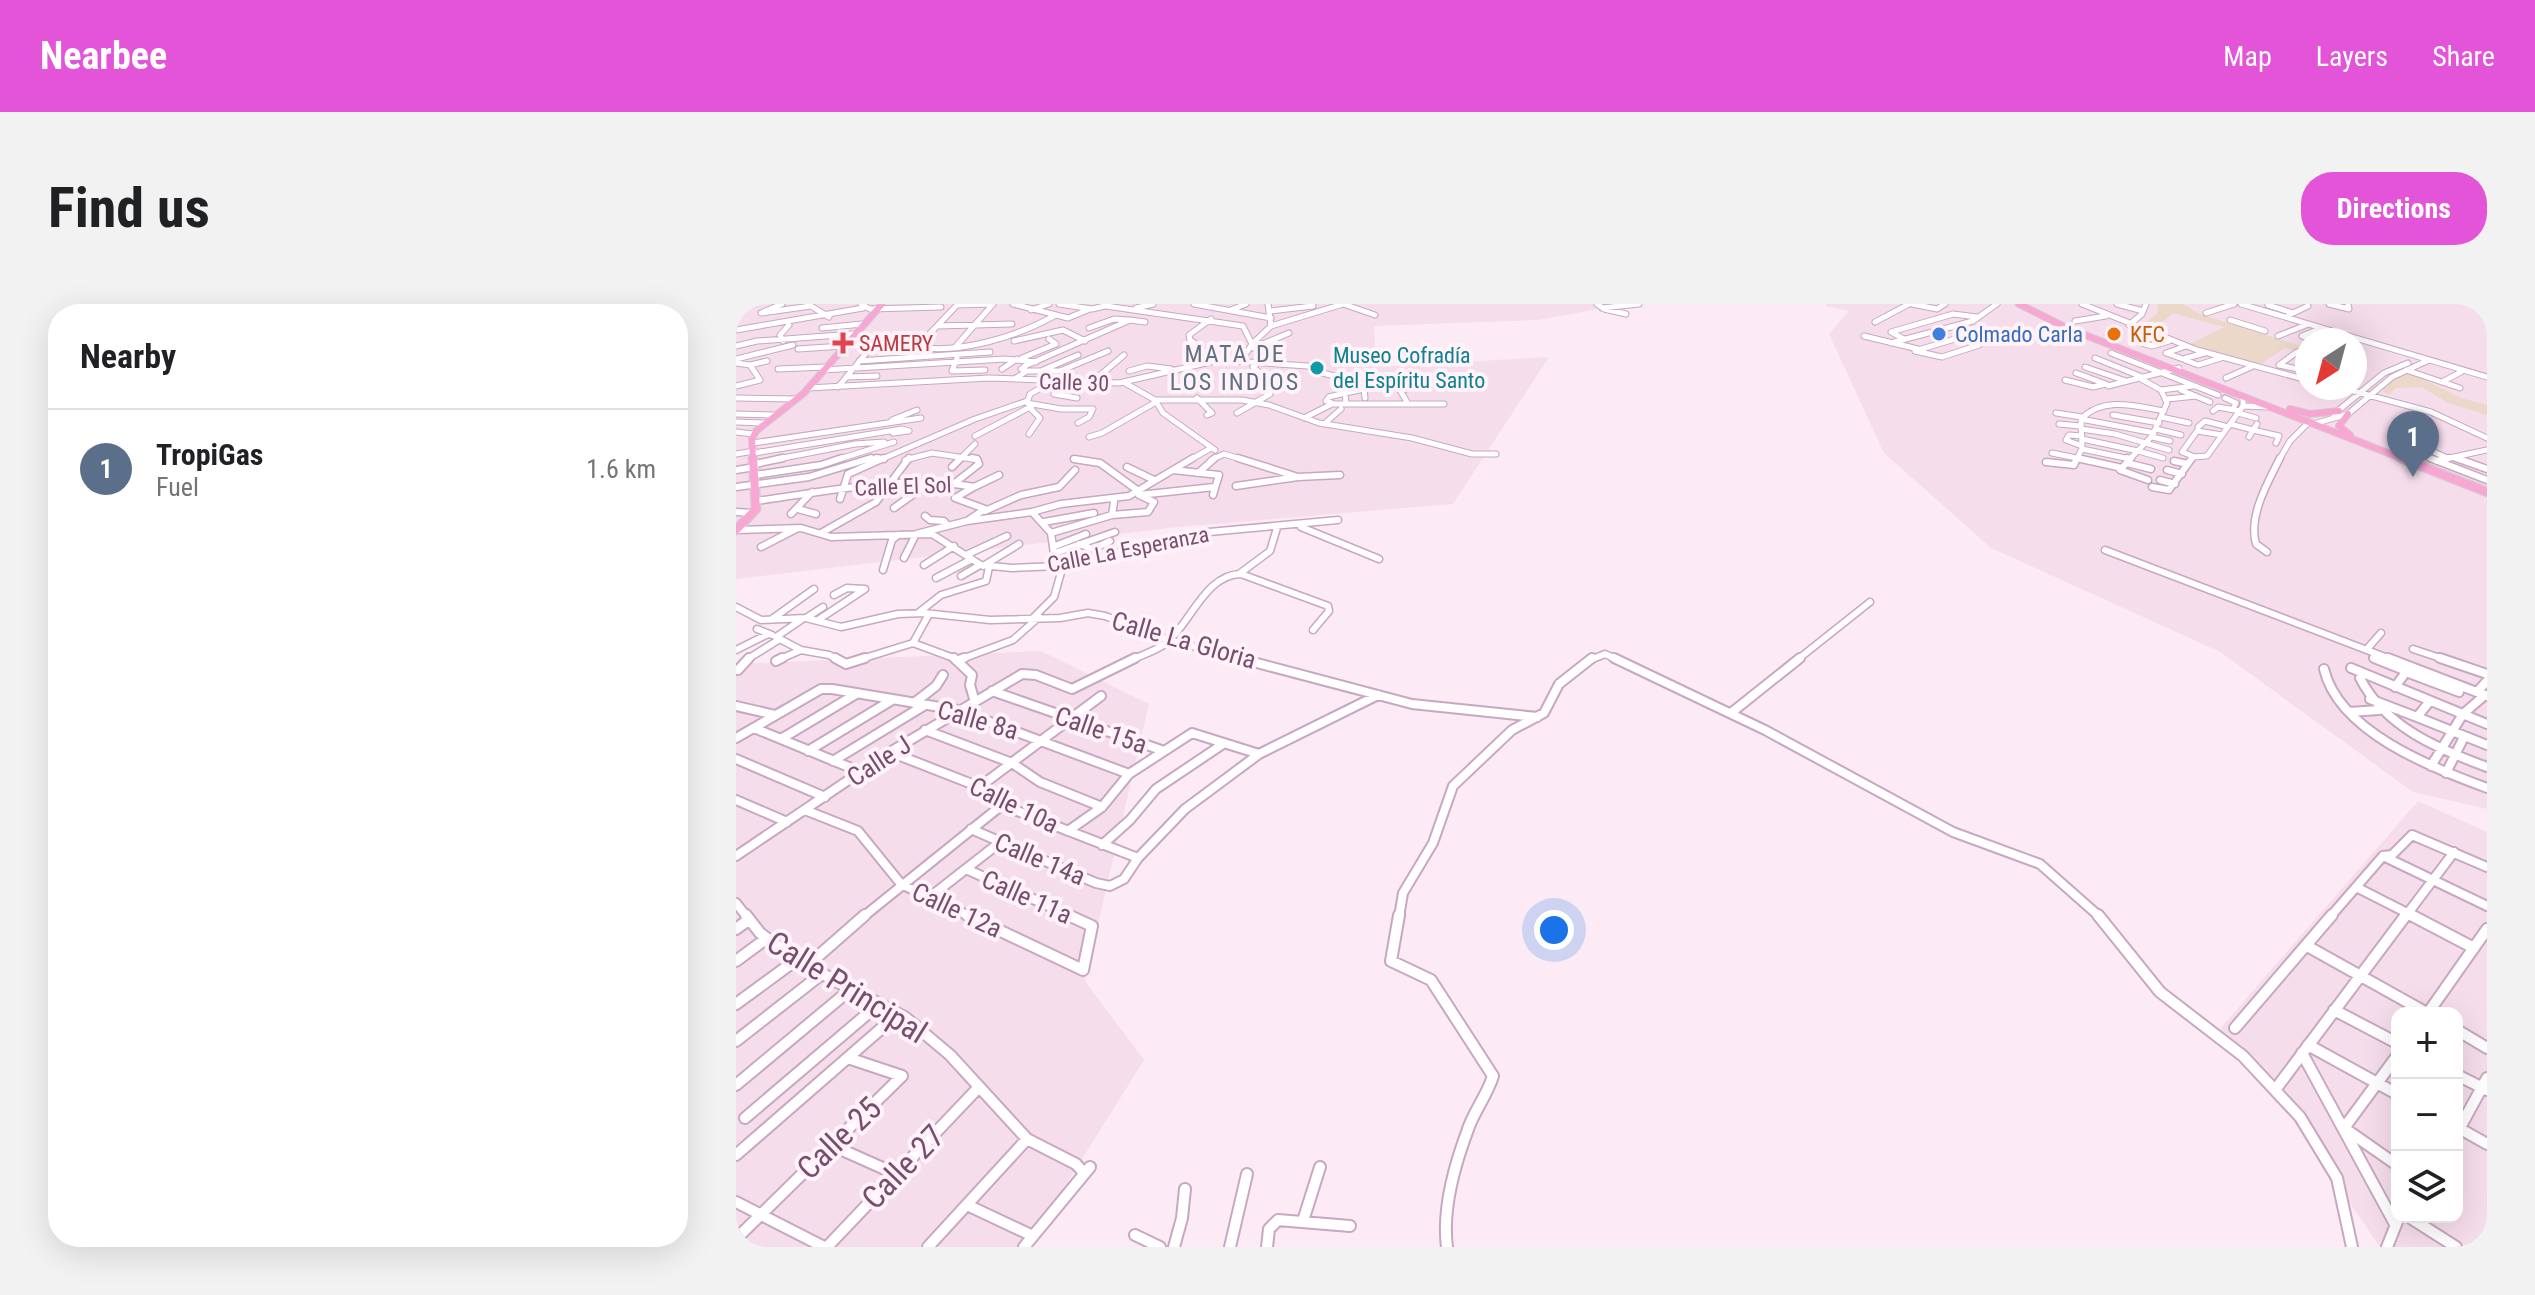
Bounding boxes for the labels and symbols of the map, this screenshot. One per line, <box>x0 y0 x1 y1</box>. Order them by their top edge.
place label: Colmado Carla <box>1955 322 2083 347</box>
place label: KFC <box>2130 322 2165 347</box>
marker: Colmado Carla <box>1930 325 1948 343</box>
marker: KFC <box>2105 325 2123 343</box>
north arrow <box>2295 328 2367 400</box>
place label: SAMERY <box>859 331 934 356</box>
marker: SAMERY <box>834 334 852 352</box>
district label: MATA DE LOS INDIOS <box>1170 340 1300 396</box>
place label: Museo Cofradía del Espíritu Santo <box>1333 343 1485 393</box>
marker: Museo Cofradía del Espíritu Santo <box>1308 359 1326 377</box>
street label: Calle 30 <box>1038 369 1109 396</box>
pin: 1 <box>2387 411 2439 477</box>
street label: Calle El Sol <box>854 472 952 501</box>
street label: Calle La Esperanza <box>1045 522 1211 577</box>
street label: Calle La Gloria <box>1108 605 1260 675</box>
street label: Calle 8a <box>934 694 1022 746</box>
street label: Calle 15a <box>1051 700 1151 760</box>
street label: Calle J <box>842 729 916 793</box>
street label: Calle 10a <box>965 771 1063 839</box>
street label: Calle 14a <box>990 827 1090 891</box>
street label: Calle 11a <box>977 864 1077 930</box>
street label: Calle 12a <box>907 876 1007 944</box>
your location <box>1534 910 1574 950</box>
street label: Calle Principal <box>760 923 934 1051</box>
street label: Calle 25 <box>789 1089 889 1187</box>
street label: Calle 27 <box>854 1117 952 1217</box>

